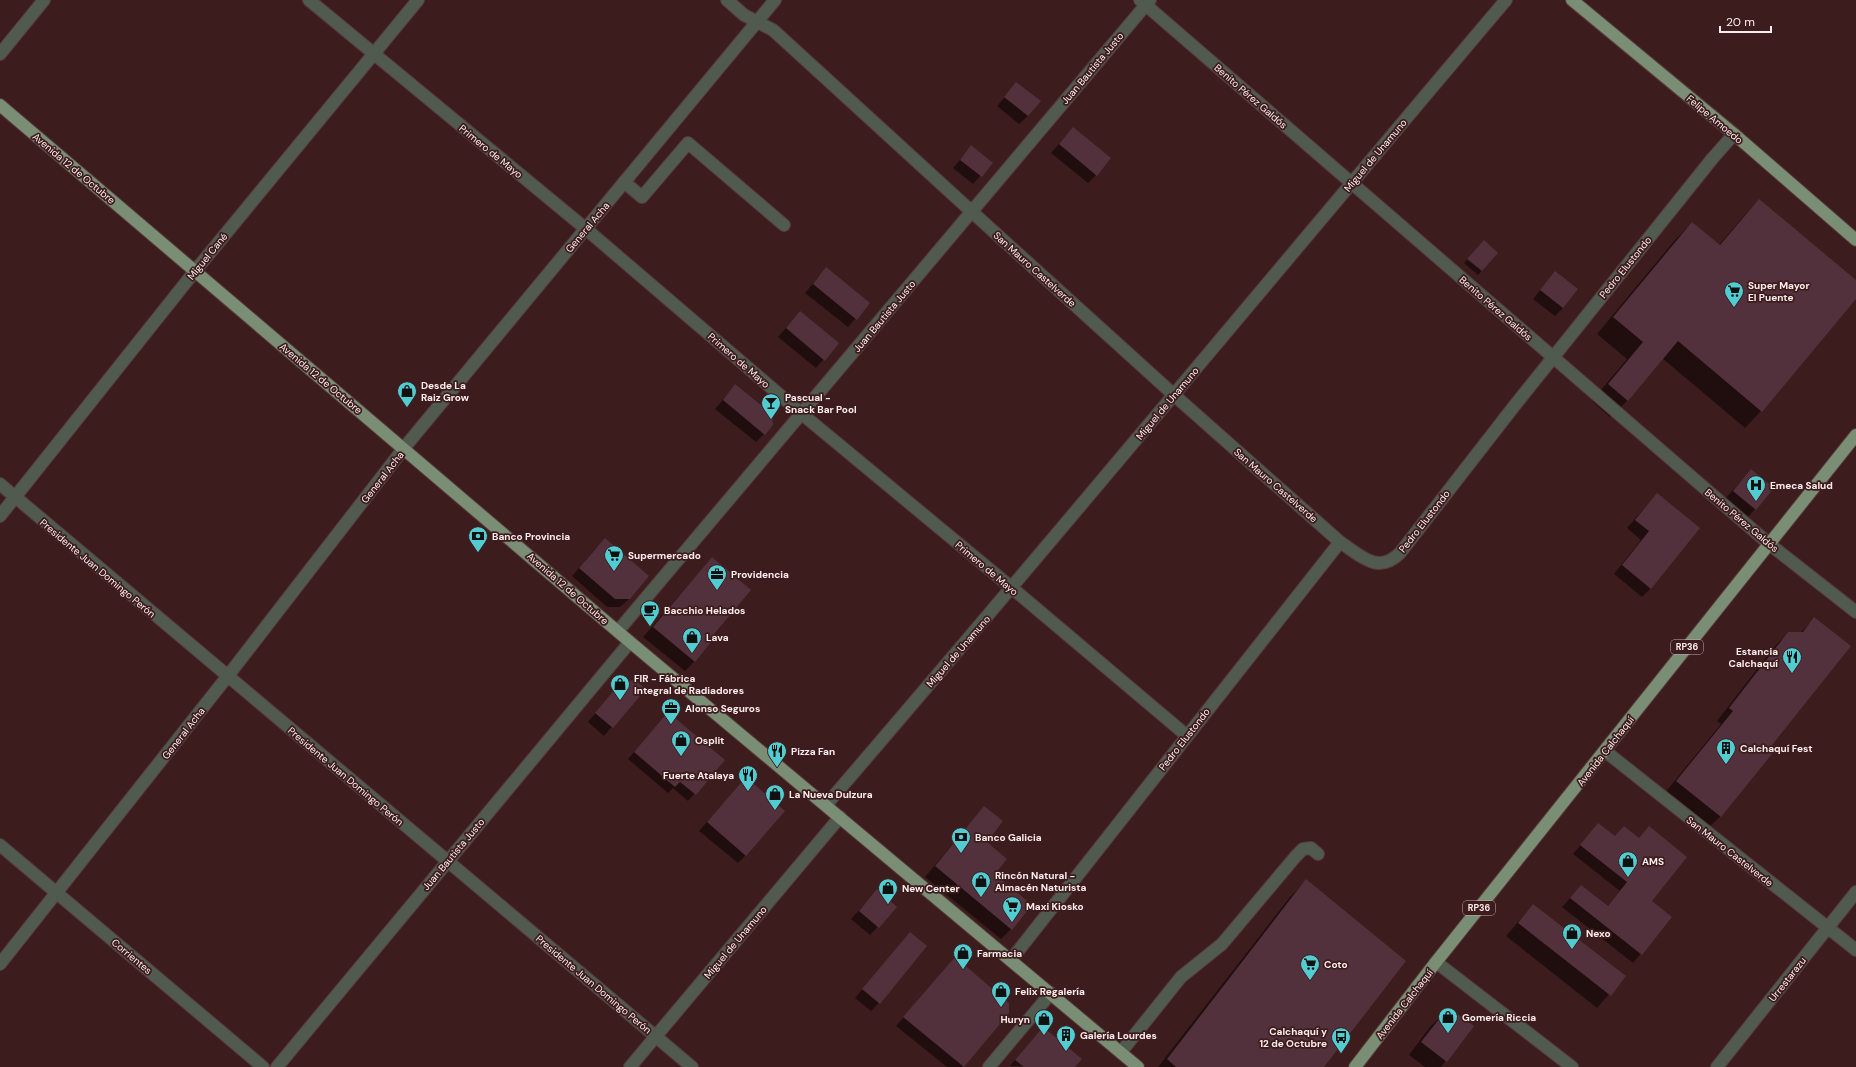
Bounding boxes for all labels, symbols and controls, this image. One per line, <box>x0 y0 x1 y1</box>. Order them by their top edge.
scale bar <box>1720 8 1771 34</box>
text: 20 m <box>1726 14 1755 30</box>
street label: Juan Bautista Justo <box>1058 30 1126 107</box>
street label: Benito Pérez Galdós <box>1212 61 1290 132</box>
street label: Felipe Amoedo <box>1684 92 1745 147</box>
street label: Miguel de Unamuno <box>1341 116 1410 194</box>
street label: Primero de Mayo <box>456 122 525 181</box>
street label: Avenida 12 de Octubre <box>30 130 118 207</box>
street label: General Acha <box>562 199 612 255</box>
street label: San Mauro Castelverde <box>991 229 1079 310</box>
street label: Miguel Cané <box>184 230 230 282</box>
street label: Pedro Elustondo <box>1597 234 1654 301</box>
street label: Benito Pérez Galdós <box>1457 273 1535 344</box>
street label: Juan Bautista Justo <box>850 278 918 355</box>
place label: Super Mayor El Puente <box>1748 279 1810 304</box>
supermarket icon: Super Mayor El Puente <box>1723 280 1745 308</box>
street label: Primero de Mayo <box>705 330 772 391</box>
street label: Avenida 12 de Octubre <box>277 340 365 417</box>
street label: Miguel de Unamuno <box>1133 364 1202 442</box>
place label: Desde La Raiz Grow <box>421 379 470 404</box>
shop icon: Desde La Raiz Grow <box>396 380 418 408</box>
place label: Pascual - Snack Bar Pool <box>785 391 857 416</box>
bar icon: Pascual - Snack Bar Pool <box>760 392 782 420</box>
street label: San Mauro Castelverde <box>1231 446 1320 525</box>
street label: General Acha <box>358 449 407 506</box>
hospital icon: Emeca Salud <box>1745 474 1767 502</box>
place label: Emeca Salud <box>1770 479 1833 492</box>
street label: Benito Pérez Galdós <box>1702 486 1781 555</box>
street label: Pedro Elustondo <box>1396 487 1453 555</box>
street label: Presidente Juan Domingo Perón <box>37 516 158 621</box>
bank icon: Banco Provincia <box>467 525 489 553</box>
place label: Banco Provincia <box>492 530 570 543</box>
street label: Primero de Mayo <box>953 538 1021 598</box>
supermarket icon: Supermercado <box>603 544 625 572</box>
street label: Avenida 12 de Octubre <box>524 549 611 628</box>
place label: Supermercado <box>628 549 701 562</box>
office icon: Providencia <box>706 563 728 591</box>
place label: Providencia <box>731 568 789 581</box>
cafe icon: Bacchio Helados <box>639 599 661 627</box>
place label: Bacchio Helados <box>664 604 745 617</box>
street label: Miguel de Unamuno <box>924 613 993 690</box>
shop icon: Lava <box>681 626 703 654</box>
place label: Lava <box>706 631 729 644</box>
road number: RP36 <box>1671 640 1703 654</box>
place label: Estancia Calchaquí <box>1729 645 1778 670</box>
restaurant icon: Estancia Calchaquí <box>1781 646 1803 674</box>
place label: FIR - Fábrica Integral de Radiadores <box>634 672 744 697</box>
shop icon: FIR - Fábrica Integral de Radiadores <box>609 673 631 701</box>
office icon: Alonso Seguros <box>660 697 682 725</box>
place label: Alonso Seguros <box>685 702 760 715</box>
street label: General Acha <box>159 705 208 762</box>
street label: Pedro Elustondo <box>1156 705 1213 773</box>
street label: Avenida Calchaquí <box>1574 713 1637 789</box>
street label: Presidente Juan Domingo Perón <box>285 724 406 829</box>
shop icon: Osplit <box>670 729 692 757</box>
place label: Osplit <box>695 734 724 747</box>
building icon: Calchaquí Fest <box>1715 737 1737 765</box>
restaurant icon: Pizza Fan <box>766 740 788 768</box>
place label: Calchaquí Fest <box>1740 742 1813 755</box>
place label: Pizza Fan <box>791 745 835 758</box>
restaurant icon: Fuerte Atalaya <box>737 764 759 792</box>
place label: Fuerte Atalaya <box>663 769 734 782</box>
shop icon: La Nueva Dulzura <box>764 783 786 811</box>
place label: La Nueva Dulzura <box>789 788 873 801</box>
street label: San Mauro Castelverde <box>1684 813 1776 890</box>
street label: Juan Bautista Justo <box>419 816 487 893</box>
bank icon: Banco Galicia <box>950 826 972 854</box>
place label: Banco Galicia <box>975 831 1042 844</box>
shop icon: AMS <box>1617 850 1639 878</box>
place label: AMS <box>1642 855 1664 868</box>
place label: Rincón Natural - Almacén Naturista <box>995 869 1087 894</box>
shop icon: Rincón Natural - Almacén Naturista <box>970 870 992 898</box>
shop icon: New Center <box>877 877 899 905</box>
place label: New Center <box>902 882 960 895</box>
supermarket icon: Maxi Kiosko <box>1001 895 1023 923</box>
place label: Maxi Kiosko <box>1026 900 1084 913</box>
road number: RP36 <box>1463 901 1495 915</box>
street label: Miguel de Unamuno <box>701 903 770 981</box>
shop icon: Nexo <box>1561 922 1583 950</box>
place label: Nexo <box>1586 927 1611 940</box>
street label: Presidente Juan Domingo Perón <box>533 932 654 1037</box>
street label: Corrientes <box>109 936 155 977</box>
shop icon: Farmacia <box>952 942 974 970</box>
place label: Farmacia <box>977 947 1022 960</box>
supermarket icon: Coto <box>1299 953 1321 981</box>
street label: Urrestarazu <box>1766 954 1809 1004</box>
place label: Coto <box>1324 958 1348 971</box>
street label: Avenida Calchaquí <box>1373 966 1436 1042</box>
shop icon: Felix Regalería <box>990 980 1012 1008</box>
place label: Felix Regalería <box>1015 985 1085 998</box>
shop icon: Gomería Riccia <box>1437 1006 1459 1034</box>
shop icon: Huryn <box>1033 1008 1055 1036</box>
place label: Gomería Riccia <box>1462 1011 1536 1024</box>
place label: Huryn <box>1000 1013 1030 1026</box>
building icon: Galería Lourdes <box>1055 1024 1077 1052</box>
place label: Calchaquí y 12 de Octubre <box>1259 1025 1327 1050</box>
bus stop icon: Calchaquí y 12 de Octubre <box>1330 1026 1352 1054</box>
place label: Galería Lourdes <box>1080 1029 1157 1042</box>

